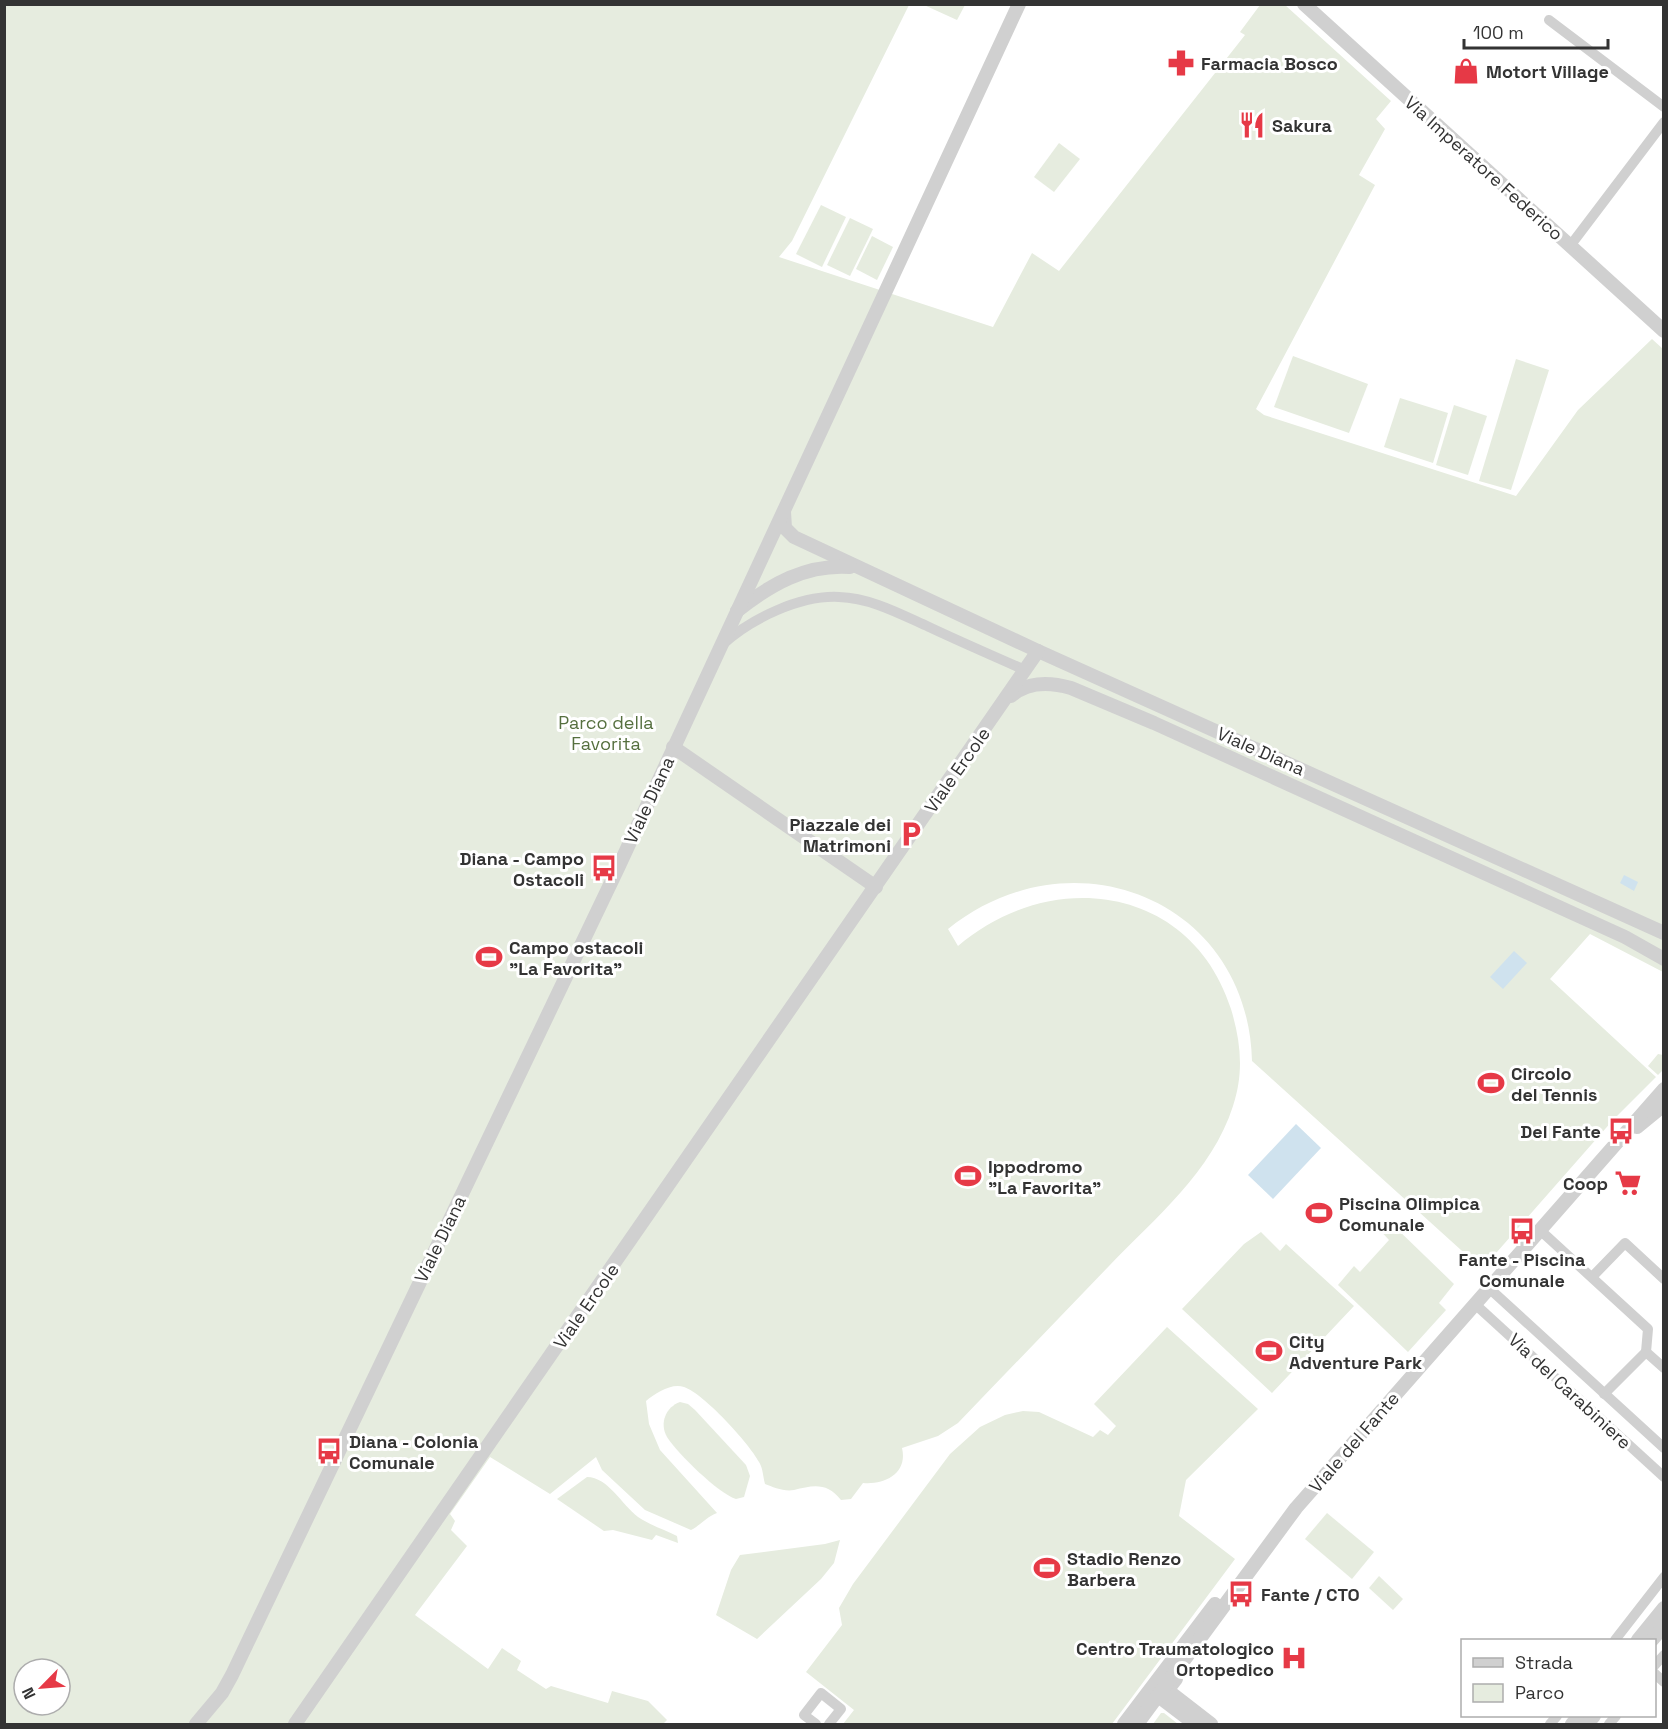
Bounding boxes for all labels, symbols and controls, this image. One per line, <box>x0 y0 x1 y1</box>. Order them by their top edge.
scale bar <box>1464 12 1608 50</box>
text: 100 m <box>1473 21 1524 44</box>
pharmacy icon: Farmacia Bosco <box>1166 48 1196 78</box>
place label: Farmacia Bosco <box>1201 52 1338 75</box>
shop icon: Motort Village <box>1451 56 1481 86</box>
place label: Motort Village <box>1486 60 1609 83</box>
street label: Via Imperatore Federico <box>1400 91 1568 245</box>
restaurant icon: Sakura <box>1237 110 1267 140</box>
place label: Sakura <box>1272 114 1332 137</box>
park label: Parco della Favorita <box>558 711 654 755</box>
street label: Viale Diana <box>1214 721 1308 781</box>
street label: Viale Ercole <box>919 723 995 817</box>
street label: Viale Diana <box>619 753 679 847</box>
place label: Piazzale dei Matrimoni <box>789 813 891 857</box>
parking icon: Piazzale dei Matrimoni <box>896 819 926 849</box>
place label: Diana - Campo Ostacoli <box>459 847 584 891</box>
bus stop icon: Diana - Campo Ostacoli <box>589 853 619 883</box>
place label: Campo ostacoli "La Favorita" <box>509 936 643 980</box>
sports icon: Campo ostacoli "La Favorita" <box>474 942 504 972</box>
place label: Circolo del Tennis <box>1511 1062 1597 1106</box>
sports icon: Circolo del Tennis <box>1476 1068 1506 1098</box>
bus stop icon: Del Fante <box>1606 1116 1636 1146</box>
place label: Del Fante <box>1520 1120 1601 1143</box>
place label: Ippodromo "La Favorita" <box>988 1155 1101 1199</box>
sports icon: Ippodromo "La Favorita" <box>953 1161 983 1191</box>
supermarket icon: Coop <box>1613 1168 1643 1198</box>
place label: Coop <box>1563 1172 1608 1195</box>
street label: Viale Diana <box>409 1192 471 1286</box>
place label: Piscina Olimpica Comunale <box>1339 1192 1480 1236</box>
sports icon: Piscina Olimpica Comunale <box>1304 1198 1334 1228</box>
bus stop icon: Fante - Piscina Comunale <box>1507 1216 1537 1246</box>
place label: Fante - Piscina Comunale <box>1459 1248 1586 1292</box>
street label: Viale Ercole <box>548 1259 624 1353</box>
street label: Via del Carabiniere <box>1504 1328 1636 1454</box>
place label: City Adventure Park <box>1289 1330 1422 1374</box>
sports icon: City Adventure Park <box>1254 1336 1284 1366</box>
street label: Viale del Fante <box>1304 1387 1404 1497</box>
place label: Diana - Colonia Comunale <box>349 1430 479 1474</box>
bus stop icon: Diana - Colonia Comunale <box>314 1436 344 1466</box>
place label: Stadio Renzo Barbera <box>1067 1547 1181 1591</box>
sports icon: Stadio Renzo Barbera <box>1032 1553 1062 1583</box>
bus stop icon: Fante / CTO <box>1226 1579 1256 1609</box>
place label: Fante / CTO <box>1261 1583 1360 1606</box>
place label: Centro Traumatologico Ortopedico <box>1076 1637 1274 1681</box>
legend <box>1461 1639 1656 1717</box>
hospital icon: Centro Traumatologico Ortopedico <box>1279 1643 1309 1673</box>
text: Strada <box>1515 1651 1573 1674</box>
north arrow <box>12 1657 72 1717</box>
text: Parco <box>1515 1681 1564 1704</box>
text: N <box>17 1684 41 1702</box>

